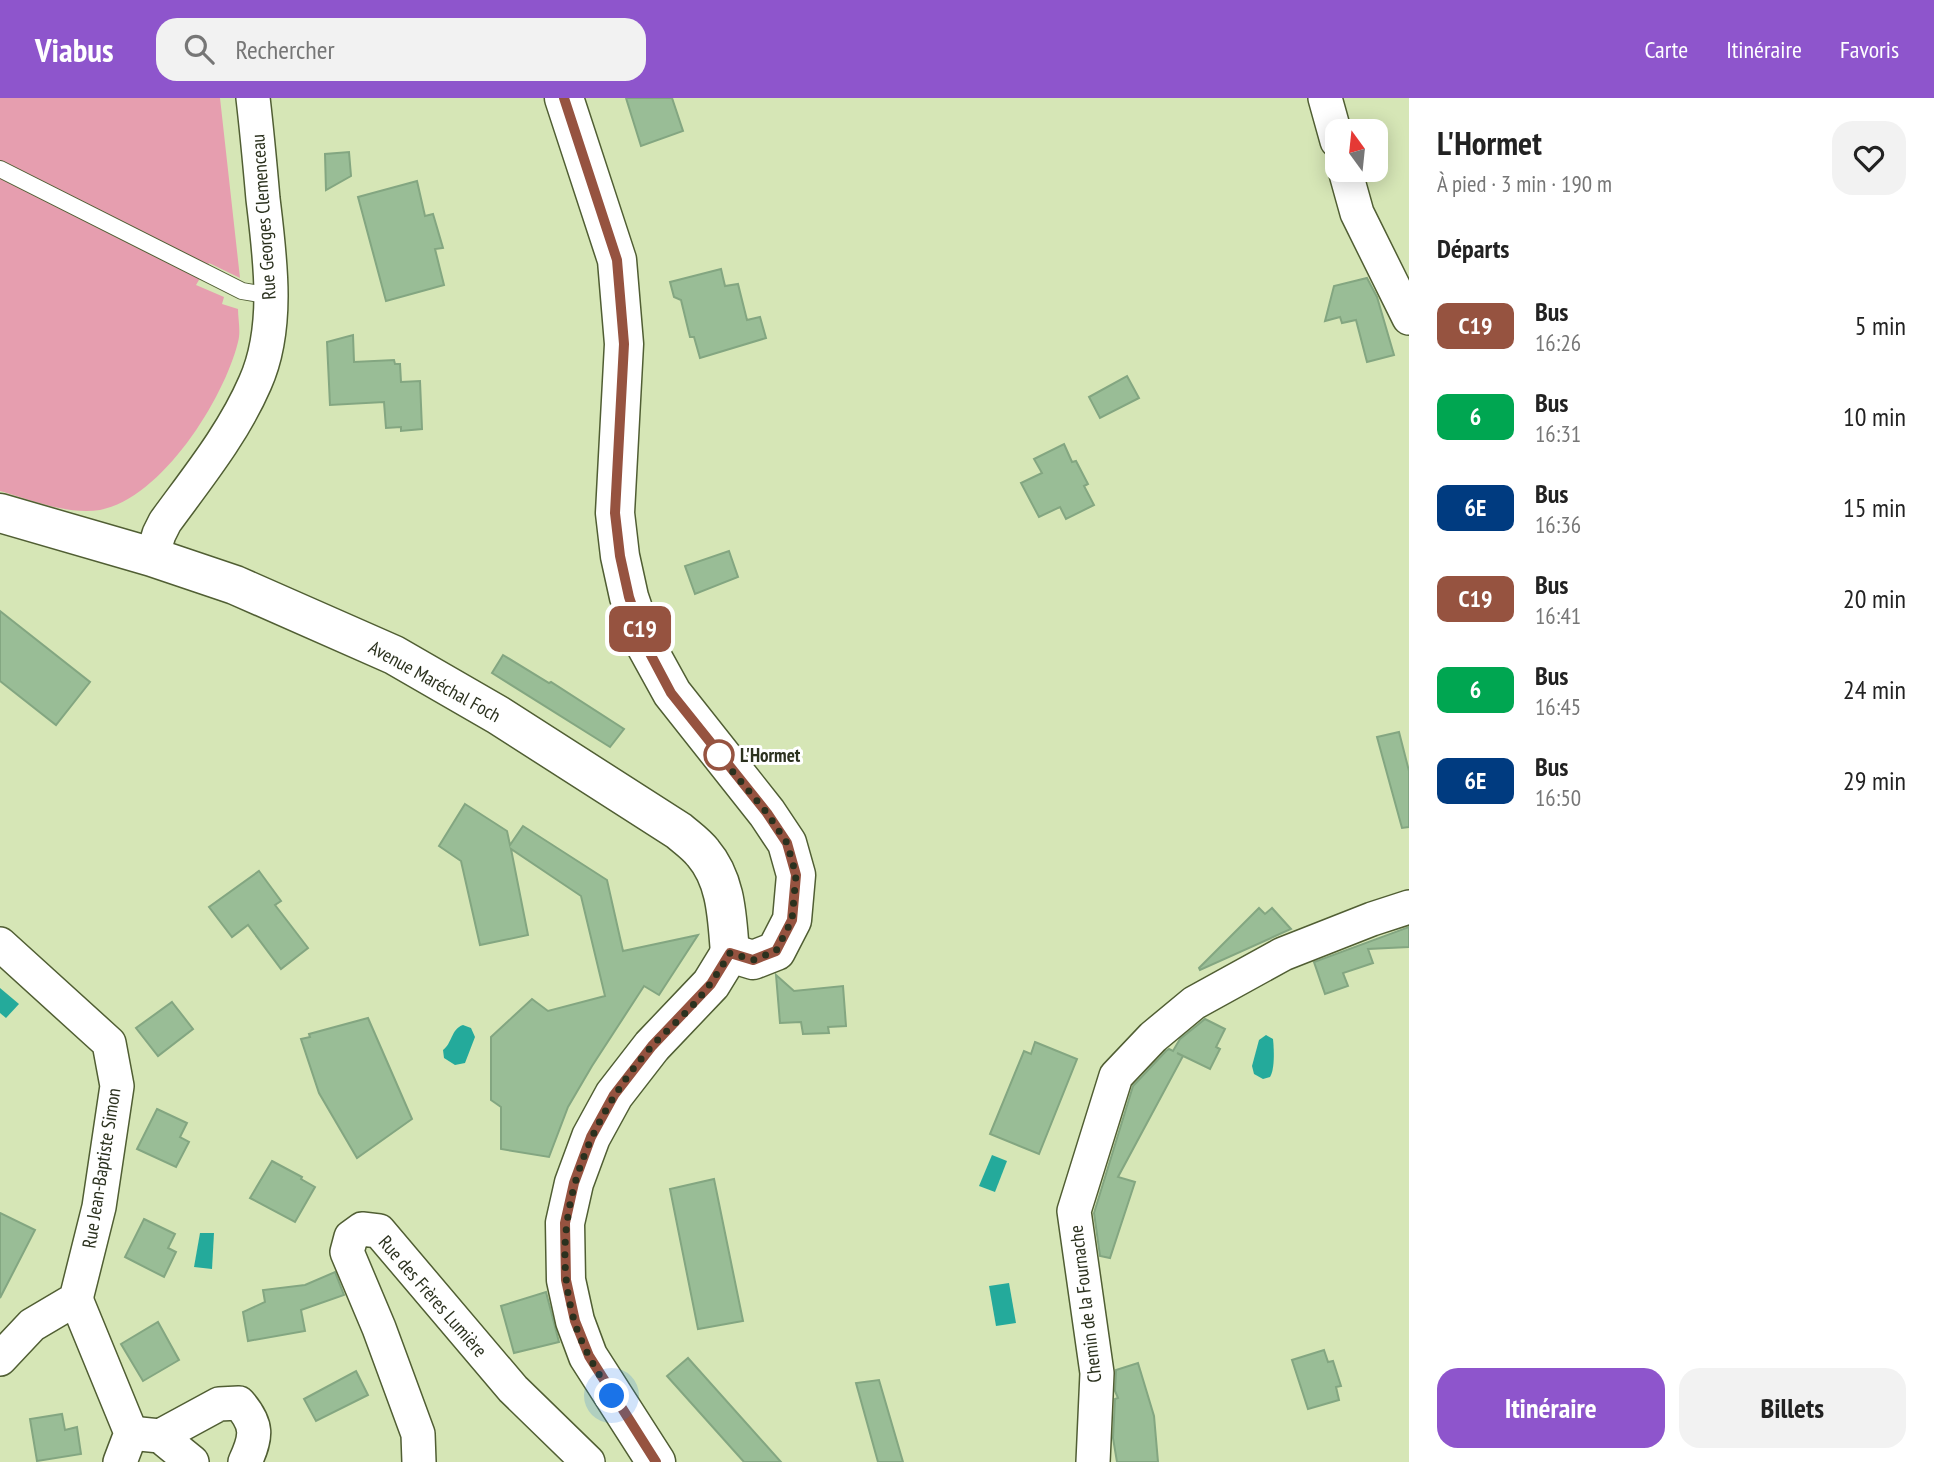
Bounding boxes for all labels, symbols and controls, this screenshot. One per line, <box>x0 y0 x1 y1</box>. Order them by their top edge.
search box <box>156 18 646 81</box>
text: Viabus <box>35 28 114 71</box>
icon: search <box>180 30 218 68</box>
text: Rechercher <box>236 33 335 66</box>
text: Carte <box>1644 34 1688 65</box>
text: Itinéraire <box>1726 34 1802 65</box>
text: Favoris <box>1840 34 1899 65</box>
north arrow <box>1325 119 1388 182</box>
map controls <box>1325 119 1388 182</box>
text: L'Hormet <box>1437 121 1542 164</box>
button: heart <box>1832 121 1906 195</box>
street label: Rue Georges Clemenceau <box>245 133 281 301</box>
text: À pied · 3 min · 190 m <box>1437 169 1612 198</box>
text: Départs <box>1437 232 1509 265</box>
text: Bus <box>1535 295 1568 328</box>
text: 5 min <box>1855 309 1906 342</box>
text: C19 <box>1459 310 1492 341</box>
text: 16:26 <box>1535 328 1581 357</box>
text: Bus <box>1535 386 1568 419</box>
text: 10 min <box>1843 400 1906 433</box>
text: 6 <box>1470 401 1481 432</box>
text: 16:31 <box>1535 419 1581 448</box>
text: Bus <box>1535 477 1568 510</box>
text: 15 min <box>1843 491 1906 524</box>
text: 6E <box>1465 492 1486 523</box>
text: 16:36 <box>1535 510 1581 539</box>
text: Bus <box>1535 568 1568 601</box>
text: 20 min <box>1843 582 1906 615</box>
text: C19 <box>1459 583 1492 614</box>
text: 16:41 <box>1535 601 1581 630</box>
line badge: C19 <box>600 606 680 652</box>
text: C19 <box>623 613 657 644</box>
street label: Avenue Maréchal Foch <box>365 635 505 727</box>
text: Bus <box>1535 659 1568 692</box>
text: 24 min <box>1843 673 1906 706</box>
text: 6 <box>1470 674 1481 705</box>
text: 16:45 <box>1535 692 1581 721</box>
marker: L'Hormet <box>704 740 734 770</box>
place label: L'Hormet <box>740 743 801 767</box>
text: Bus <box>1535 750 1568 783</box>
text: 29 min <box>1843 764 1906 797</box>
text: 6E <box>1465 765 1486 796</box>
text: 16:50 <box>1535 783 1581 812</box>
street label: Rue Jean-Baptiste Simon <box>76 1086 126 1250</box>
street label: Chemin de la Fournache <box>1063 1224 1107 1384</box>
street label: Rue des Frères Lumière <box>374 1230 492 1362</box>
button: Itinéraire <box>1437 1368 1665 1448</box>
button: Billets <box>1679 1368 1906 1448</box>
your location <box>594 1378 629 1413</box>

